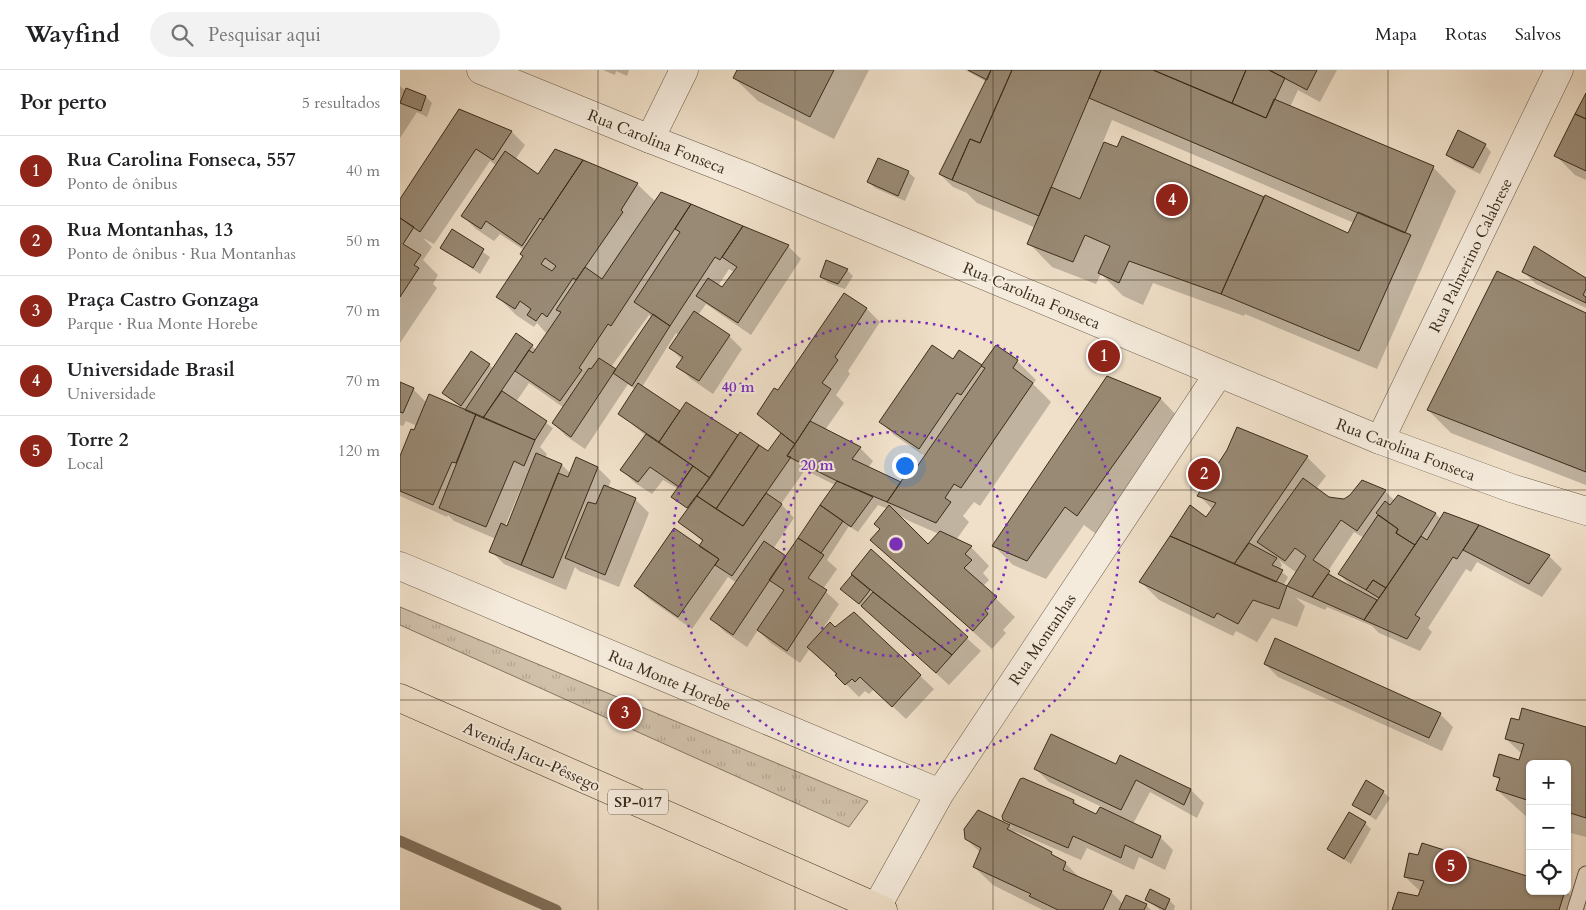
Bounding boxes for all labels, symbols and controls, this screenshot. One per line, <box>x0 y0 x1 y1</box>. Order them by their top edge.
search box <box>150 12 500 57</box>
text: Wayfind <box>25 18 120 51</box>
icon: search <box>168 21 196 49</box>
text: Pesquisar aqui <box>208 22 321 48</box>
text: Mapa <box>1375 22 1417 47</box>
text: Rotas <box>1445 22 1487 47</box>
text: Salvos <box>1515 22 1561 47</box>
text: Por perto <box>20 88 107 117</box>
text: 5 resultados <box>302 92 380 114</box>
street label: Rua Carolina Fonseca <box>584 104 729 180</box>
text: Rua Carolina Fonseca, 557 <box>67 147 296 173</box>
text: 1 <box>32 160 40 182</box>
text: 40 m <box>346 160 380 182</box>
text: Ponto de ônibus <box>67 173 177 195</box>
street label: Rua Palmerino Calabrese <box>1424 175 1518 336</box>
pin: 4 <box>1156 181 1188 219</box>
text: Rua Montanhas, 13 <box>67 217 233 243</box>
text: 2 <box>32 230 40 252</box>
text: 50 m <box>346 230 380 252</box>
text: Ponto de ônibus · Rua Montanhas <box>67 243 296 265</box>
street label: Rua Carolina Fonseca <box>960 257 1104 335</box>
text: Praça Castro Gonzaga <box>67 287 259 313</box>
text: 3 <box>32 300 40 322</box>
text: 70 m <box>346 300 380 322</box>
text: Parque · Rua Monte Horebe <box>67 313 258 335</box>
pin: 1 <box>1088 337 1120 375</box>
text: Universidade Brasil <box>67 357 235 383</box>
text: 4 <box>32 370 40 392</box>
text: 70 m <box>346 370 380 392</box>
text: 40 m <box>721 377 755 397</box>
text: Universidade <box>67 383 156 405</box>
street label: Rua Carolina Fonseca <box>1333 413 1478 487</box>
text: Torre 2 <box>67 427 128 453</box>
text: 5 <box>32 440 40 462</box>
text: 120 m <box>338 440 380 462</box>
text: Local <box>67 453 104 475</box>
your location <box>892 453 918 479</box>
text: 20 m <box>800 455 834 475</box>
pin: 2 <box>1188 455 1220 493</box>
centre of rings <box>887 535 905 553</box>
street label: Rua Montanhas <box>1004 589 1082 690</box>
street label: Rua Monte Horebe <box>605 645 734 717</box>
pin: 3 <box>609 694 641 732</box>
street label: Avenida Jacu-Pêssego <box>460 717 604 797</box>
map controls <box>1526 760 1571 895</box>
button: + <box>1526 760 1571 805</box>
road number: SP-017 <box>608 790 668 814</box>
button: − <box>1526 805 1571 850</box>
pin: 5 <box>1435 847 1467 885</box>
button: locate <box>1526 850 1571 895</box>

